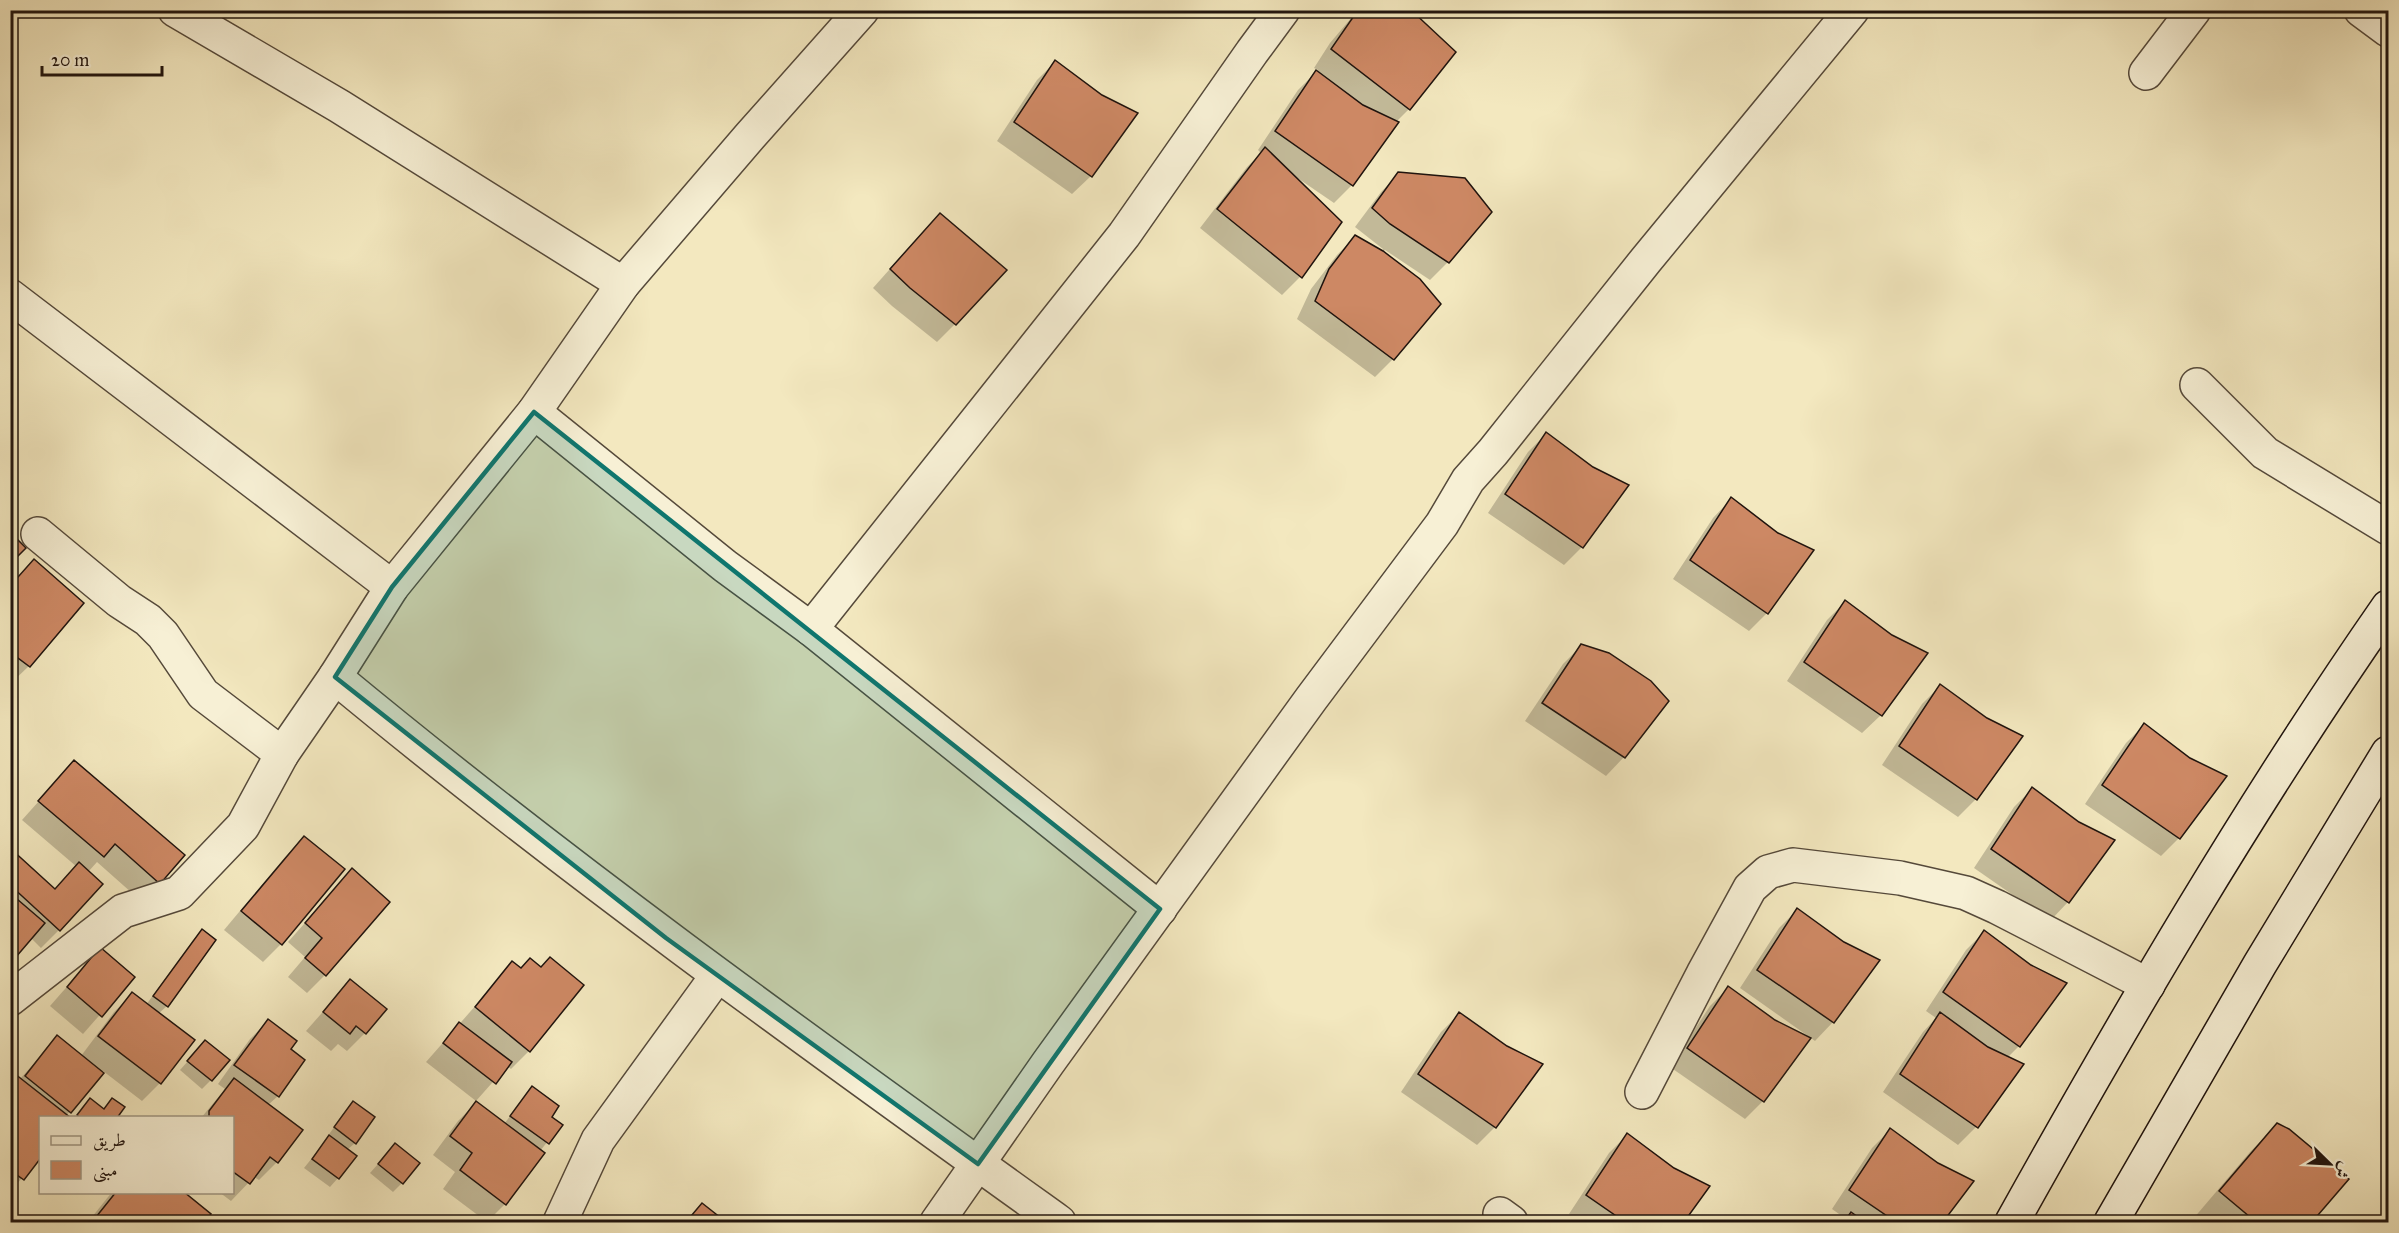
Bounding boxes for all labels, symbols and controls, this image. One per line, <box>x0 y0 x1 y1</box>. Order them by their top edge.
scale bar <box>42 39 162 77</box>
text: 20 m <box>51 49 89 71</box>
legend <box>39 1116 234 1194</box>
text: طريق <box>93 1129 126 1152</box>
north arrow <box>2300 1134 2360 1194</box>
text: مبنى <box>93 1159 118 1183</box>
text: ش <box>2331 1159 2355 1181</box>

